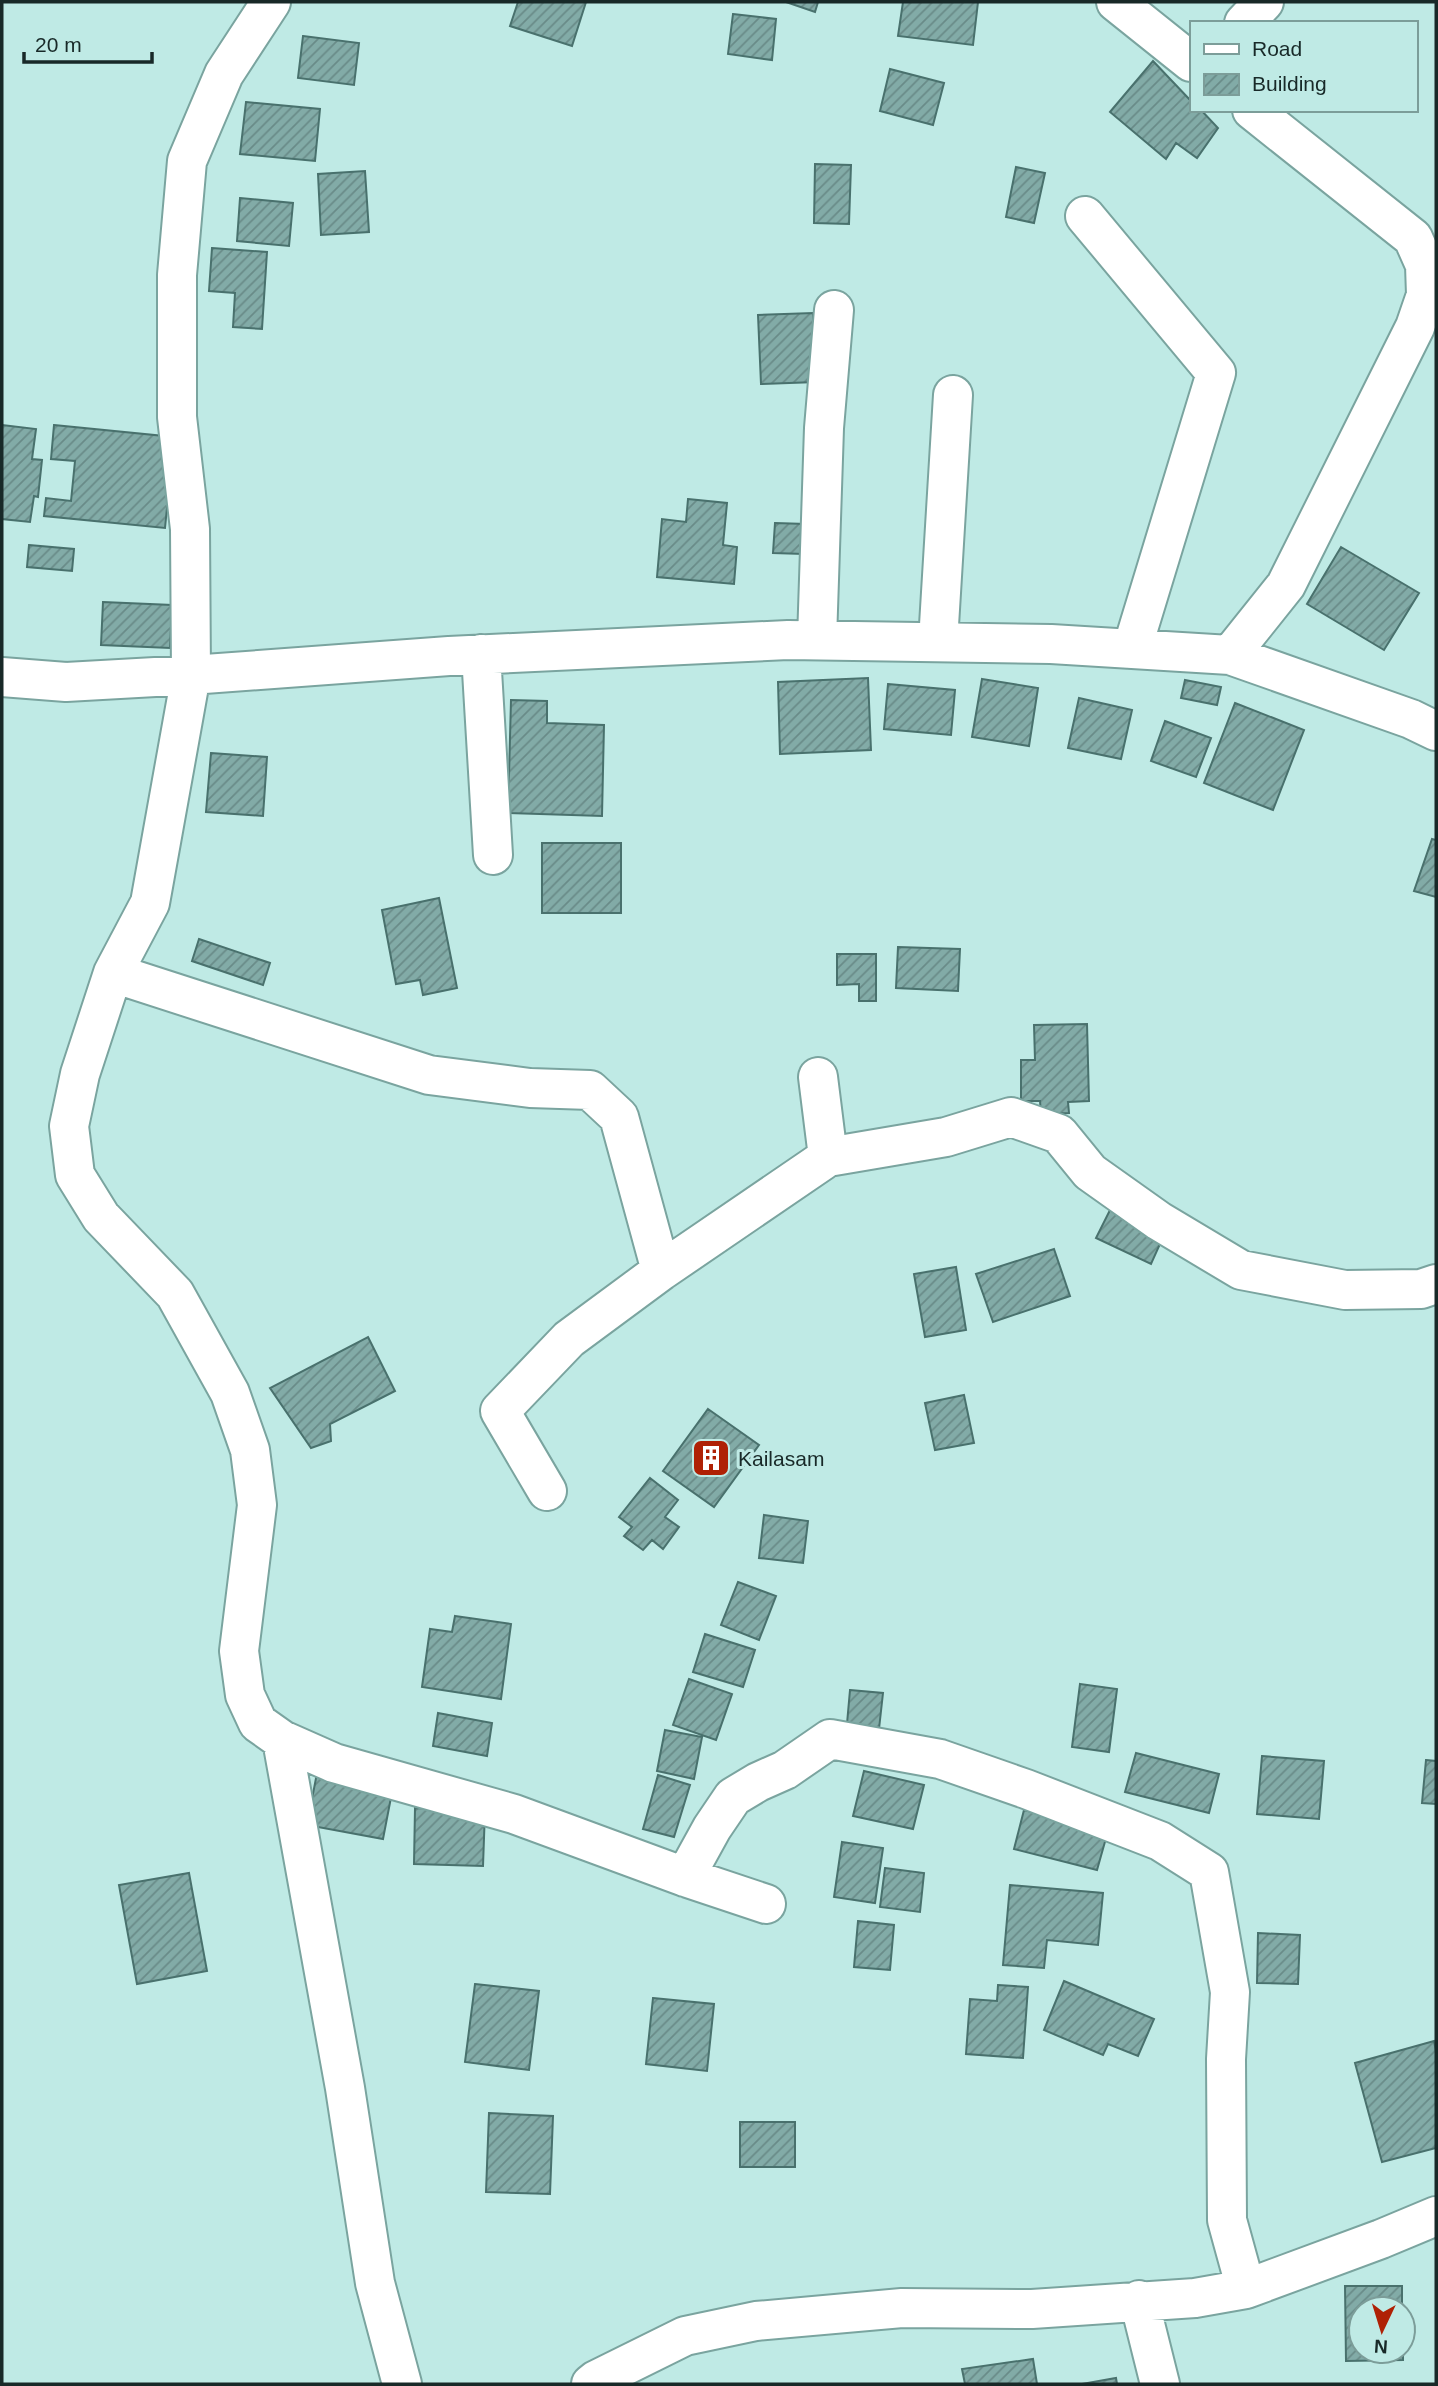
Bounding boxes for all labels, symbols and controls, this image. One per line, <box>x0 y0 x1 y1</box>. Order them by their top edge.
scale bar <box>24 21 152 65</box>
legend <box>1190 21 1417 112</box>
text: 20 m <box>35 33 82 56</box>
text: Road <box>1252 37 1302 60</box>
text: Building <box>1252 72 1327 95</box>
building icon: Kailasam <box>690 1437 732 1479</box>
place label: Kailasam <box>738 1447 824 1470</box>
north arrow <box>1347 2295 1417 2365</box>
text: N <box>1373 2336 1388 2357</box>

